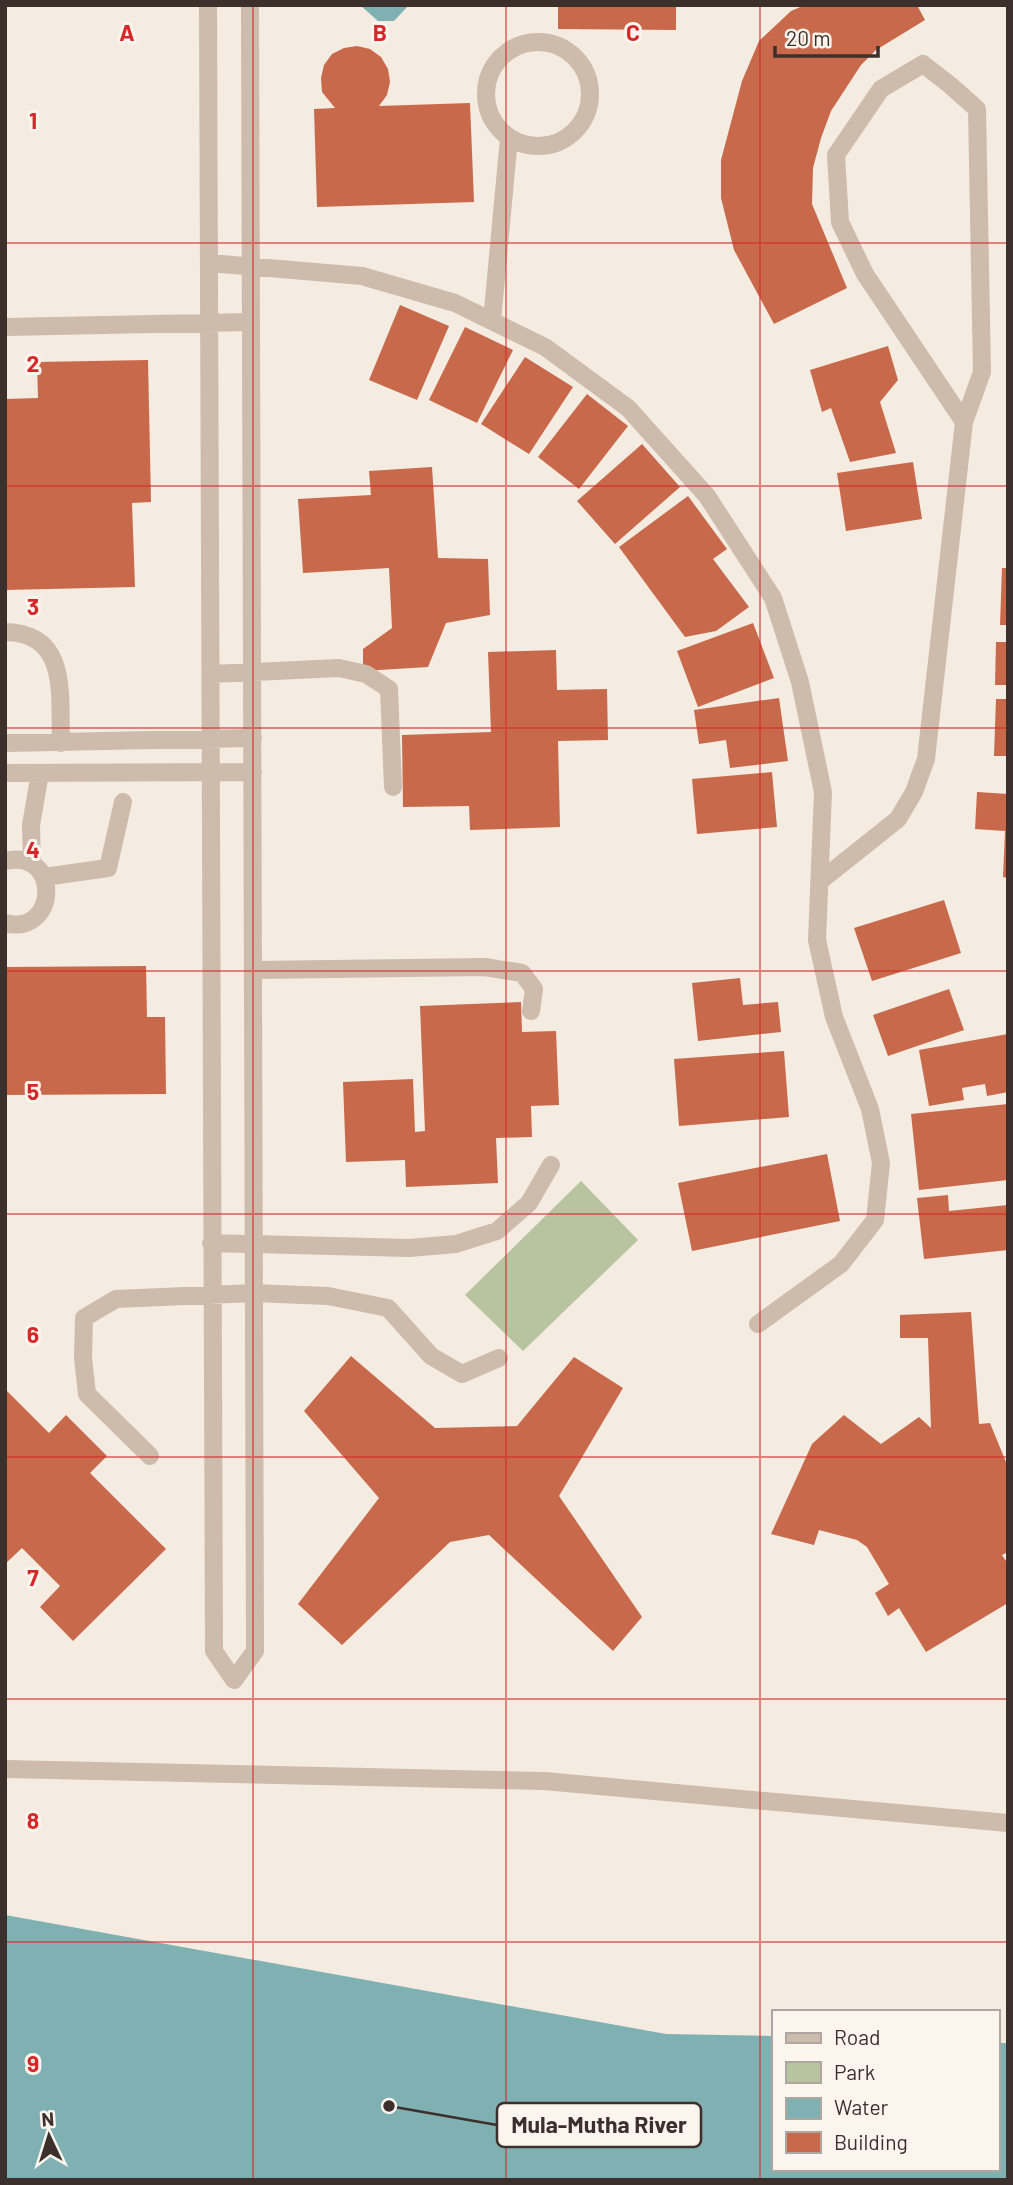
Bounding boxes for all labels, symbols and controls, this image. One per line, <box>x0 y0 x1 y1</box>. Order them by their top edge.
scale bar <box>775 14 878 58</box>
text: A <box>119 18 135 46</box>
text: B <box>373 18 387 46</box>
text: C <box>626 18 640 46</box>
text: 20 m <box>786 25 831 50</box>
text: 1 <box>29 106 37 134</box>
text: 2 <box>27 349 39 377</box>
text: 3 <box>27 592 39 620</box>
text: 4 <box>26 835 40 863</box>
text: 5 <box>27 1077 39 1105</box>
text: 6 <box>27 1320 39 1348</box>
text: 7 <box>27 1563 39 1591</box>
text: 8 <box>27 1806 39 1834</box>
legend <box>772 2010 999 2171</box>
text: Road <box>834 2024 880 2049</box>
text: 9 <box>27 2049 39 2077</box>
text: Park <box>834 2059 875 2084</box>
text: Water <box>834 2094 889 2119</box>
north arrow <box>14 2101 84 2171</box>
callout: Mula-Mutha River <box>497 2103 701 2147</box>
text: N <box>41 2107 55 2130</box>
text: Mula-Mutha River <box>511 2110 687 2138</box>
text: Building <box>834 2129 908 2154</box>

